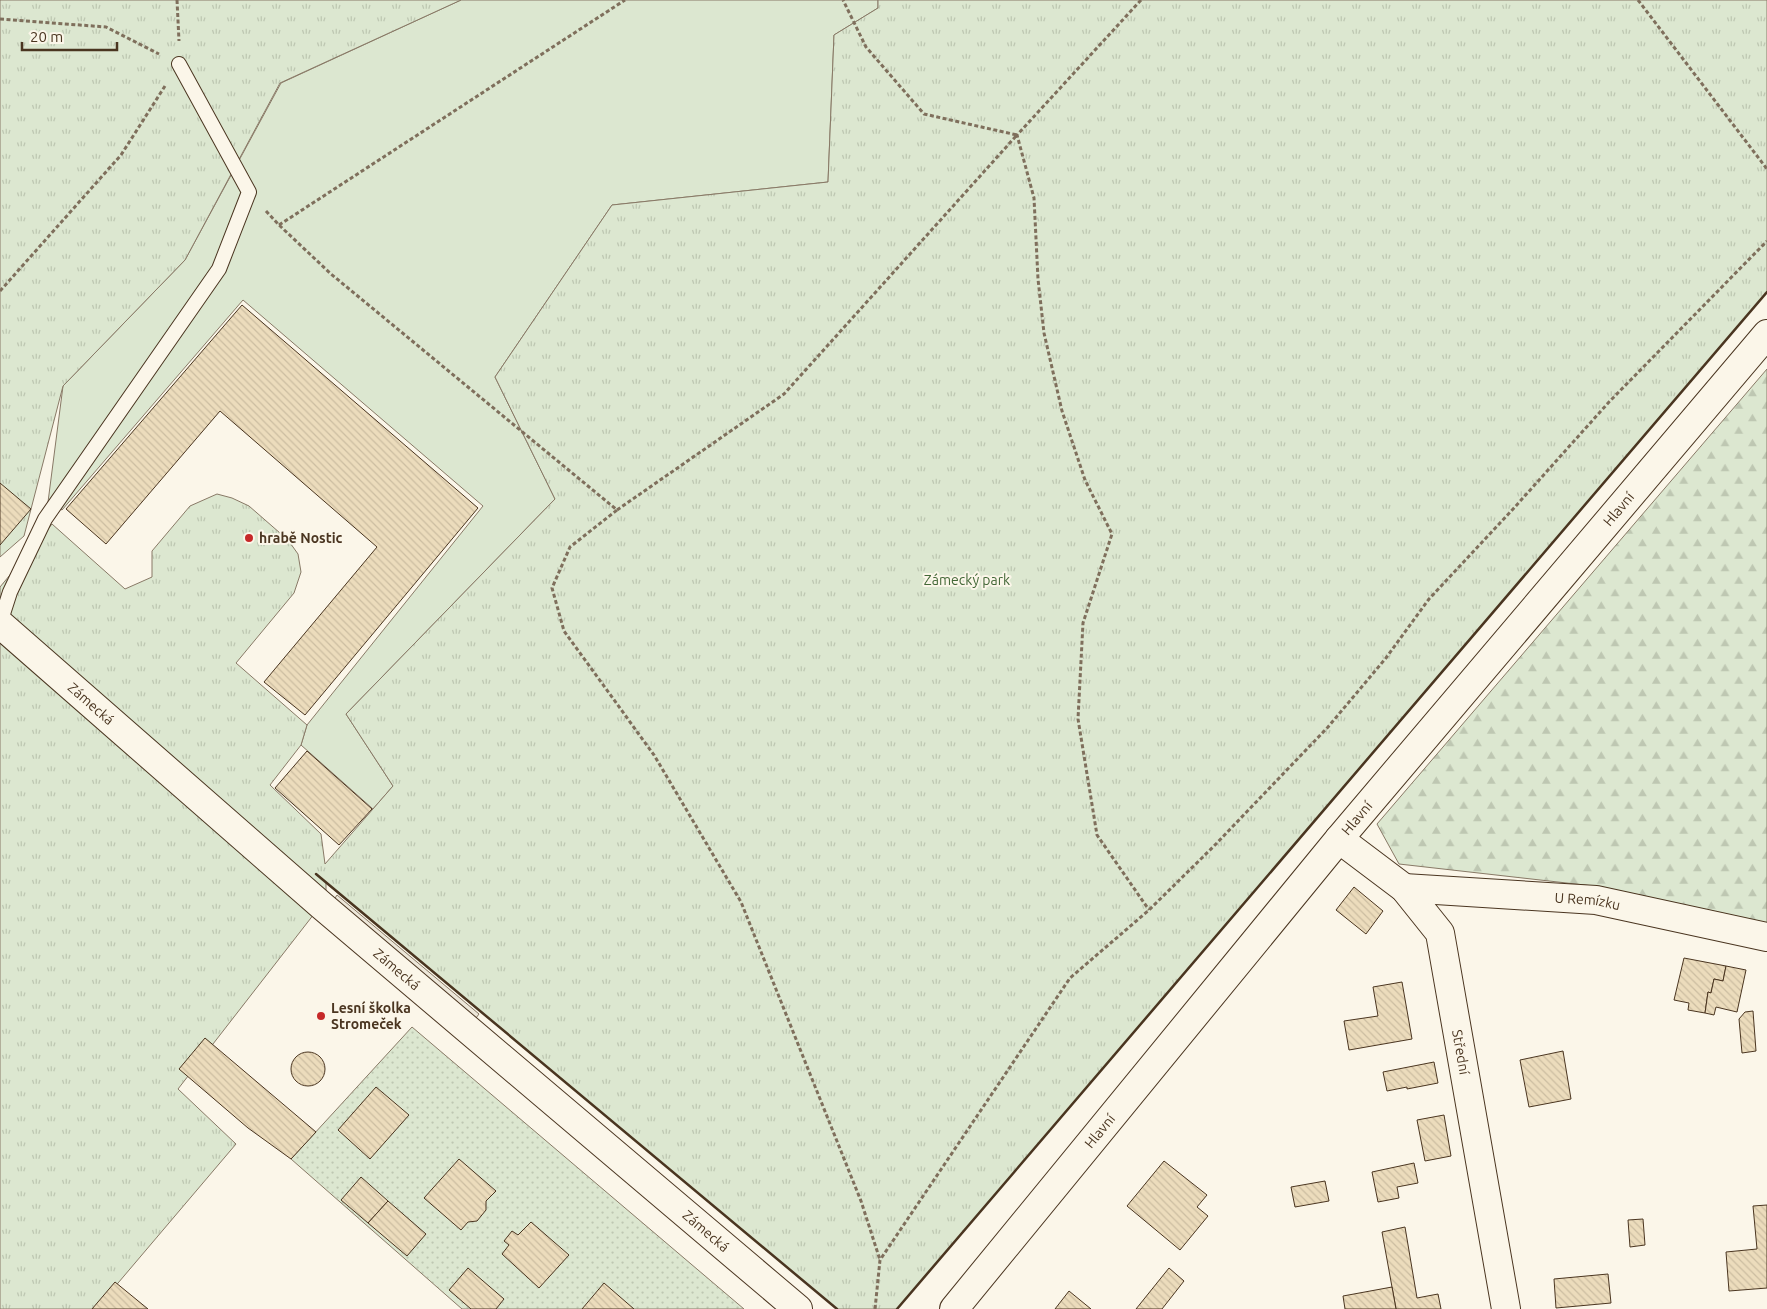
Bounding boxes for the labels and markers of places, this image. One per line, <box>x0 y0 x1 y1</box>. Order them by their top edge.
place label: hrabě Nostic <box>259 530 343 546</box>
marker: hrabě Nostic <box>243 532 255 544</box>
place label: Lesní školka Stromeček <box>331 1000 411 1032</box>
marker: Lesní školka Stromeček <box>315 1010 327 1022</box>

